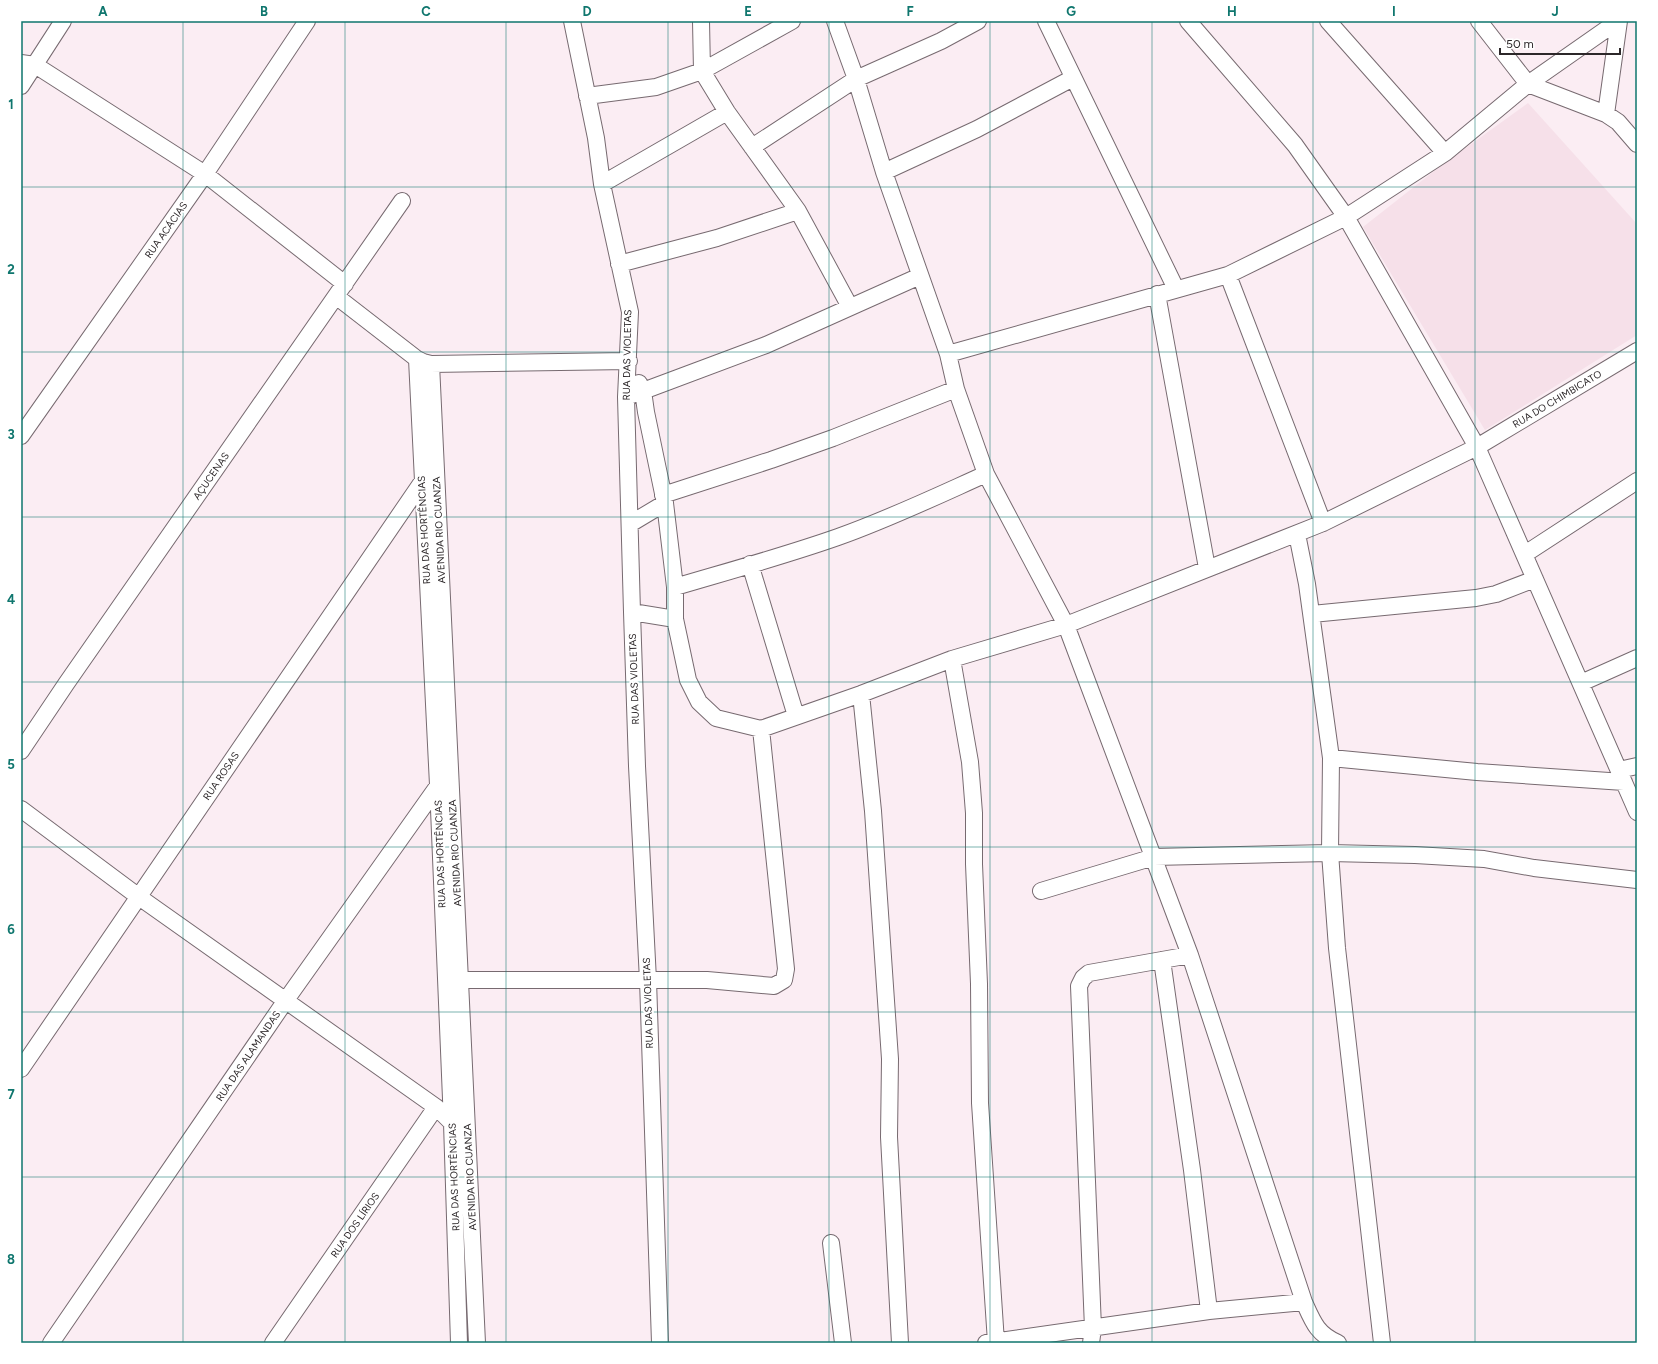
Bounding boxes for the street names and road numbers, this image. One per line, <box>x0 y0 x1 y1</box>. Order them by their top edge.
street label: RUA ACÁCIAS <box>142 199 190 261</box>
street label: RUA DAS VIOLETAS <box>620 309 634 401</box>
street label: RUA DO CHIMBICATO <box>1510 367 1604 431</box>
street label: AÇUCENAS <box>190 450 232 502</box>
street label: RUA DAS HORTÊNCIAS <box>415 476 433 584</box>
street label: AVENIDA RIO CUANZA <box>430 476 448 584</box>
street label: RUA DAS VIOLETAS <box>626 633 642 725</box>
street label: RUA ROSAS <box>200 749 242 803</box>
street label: AVENIDA RIO CUANZA <box>446 799 464 907</box>
street label: RUA DAS HORTÊNCIAS <box>432 800 448 908</box>
street label: RUA DAS VIOLETAS <box>640 957 656 1049</box>
street label: RUA DAS ALAMANDAS <box>213 1008 283 1104</box>
street label: RUA DAS HORTÊNCIAS <box>446 1123 462 1231</box>
street label: AVENIDA RIO CUANZA <box>461 1123 479 1231</box>
street label: RUA DOS LÍRIOS <box>328 1190 382 1260</box>

